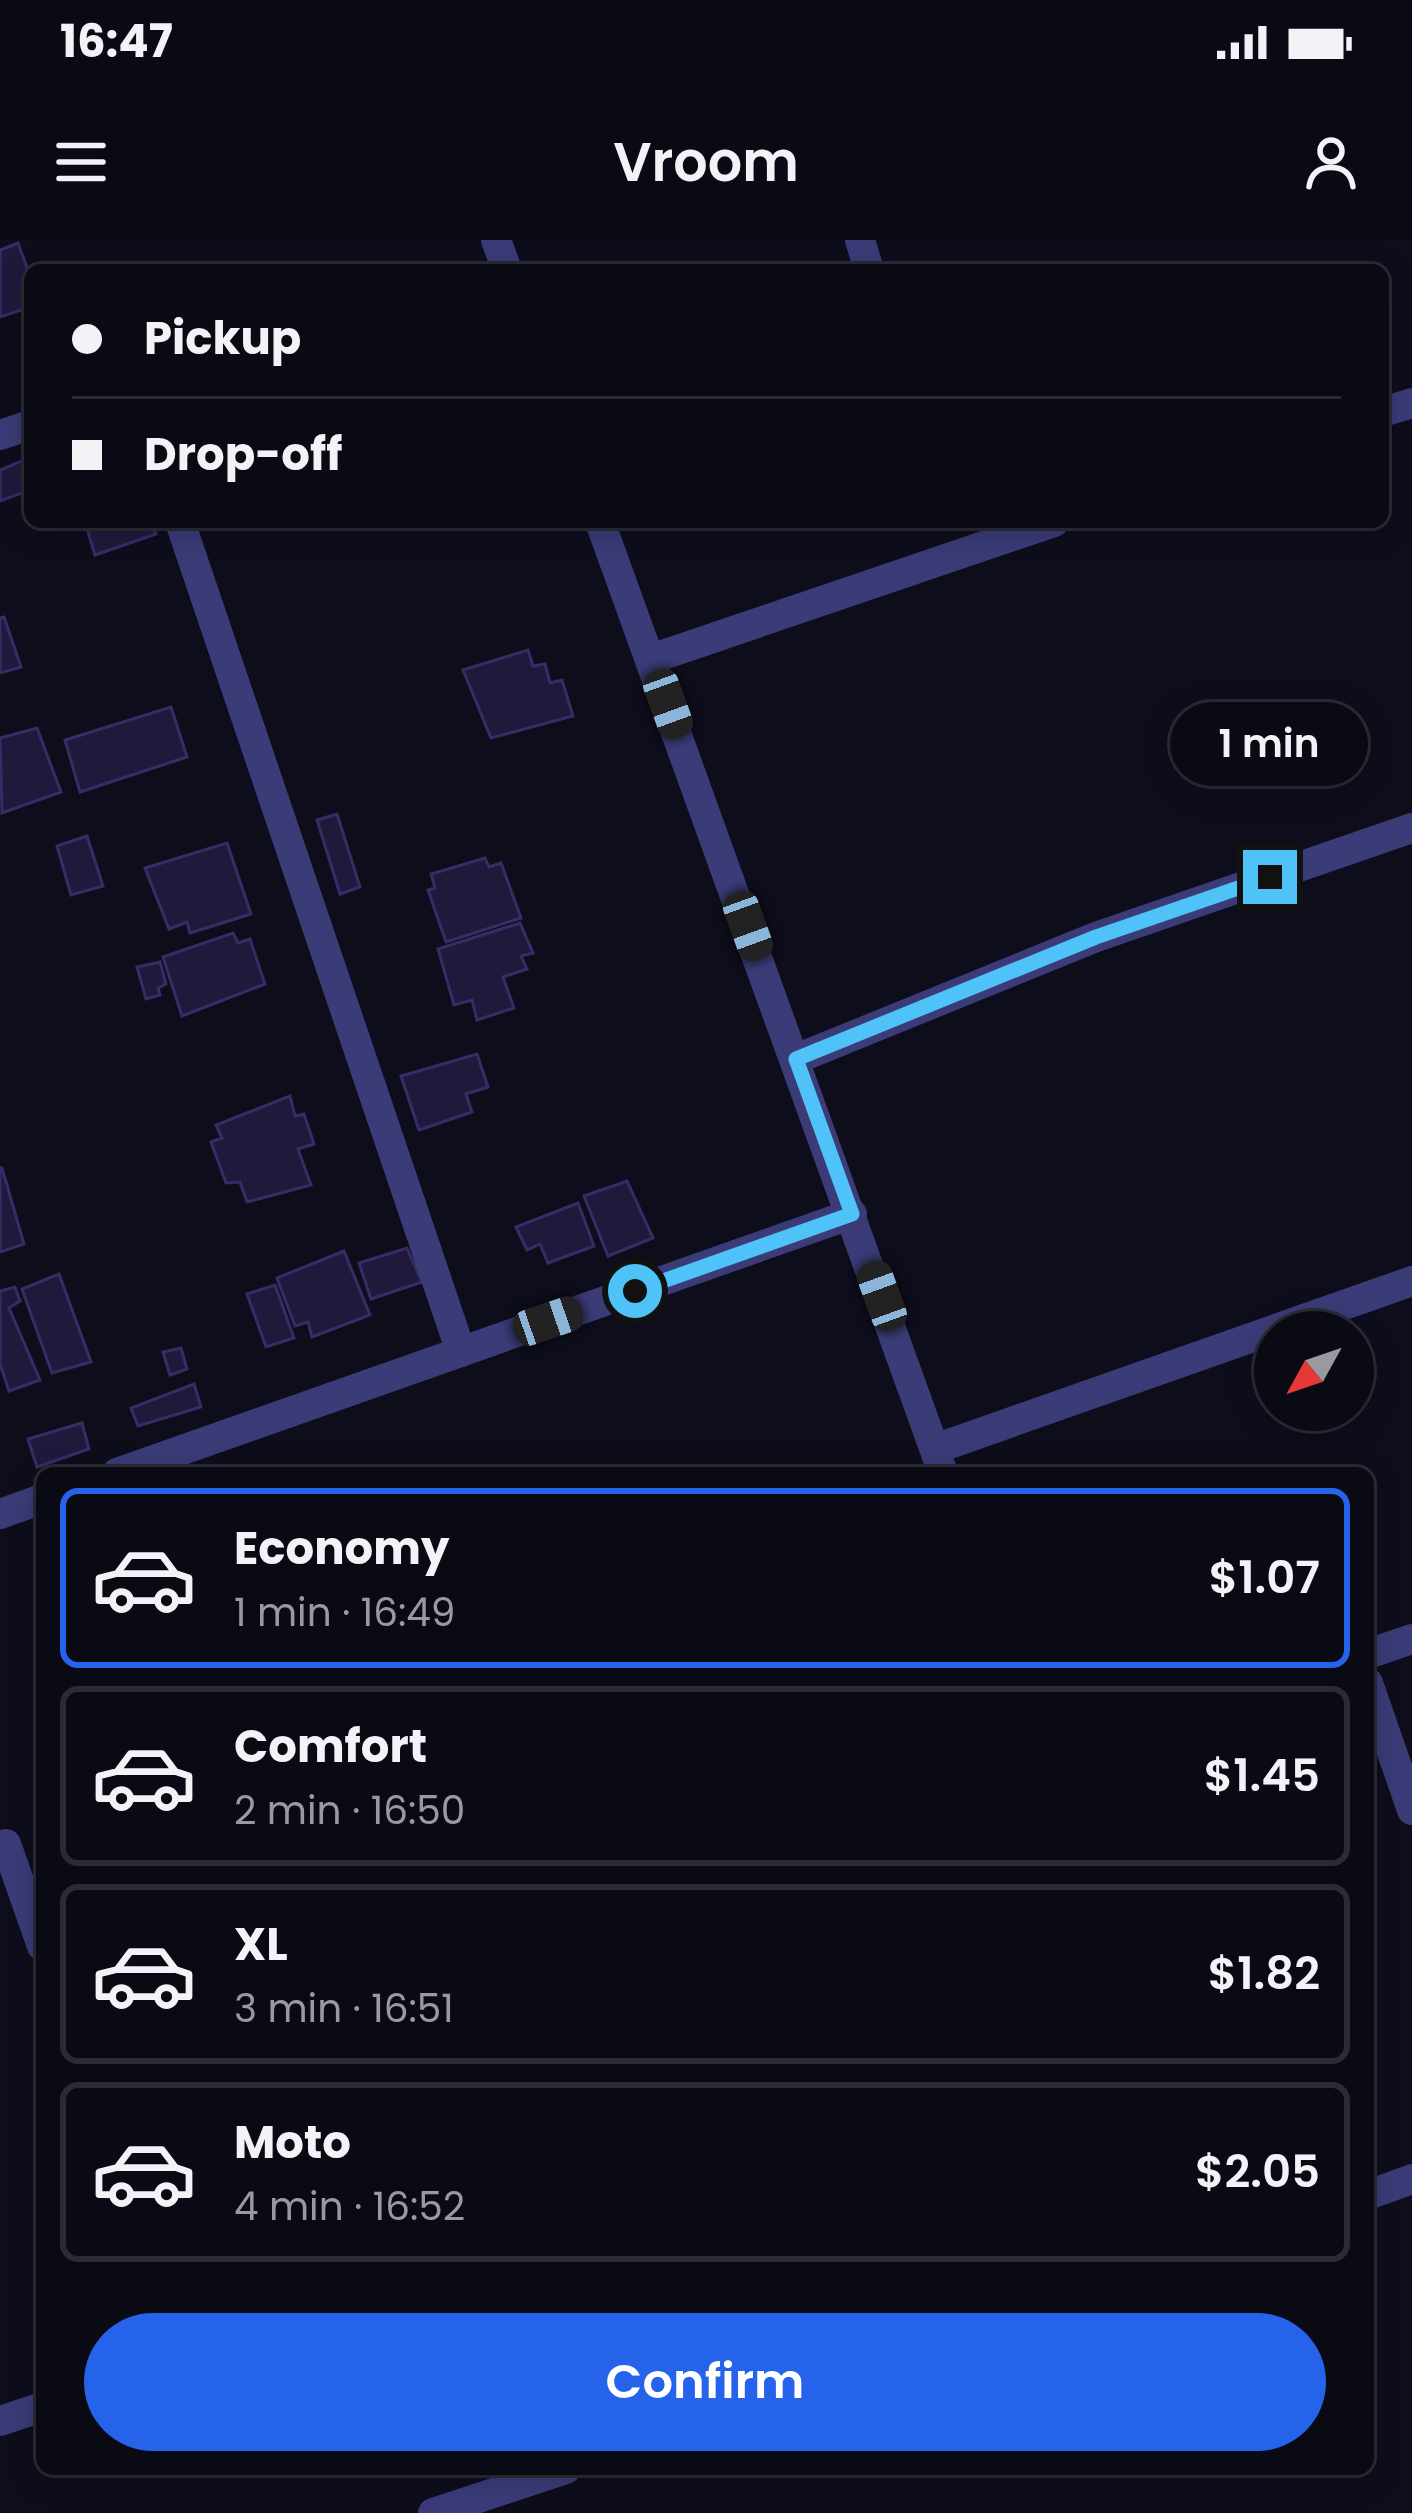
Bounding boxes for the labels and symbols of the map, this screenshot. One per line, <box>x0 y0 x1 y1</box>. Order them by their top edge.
car <box>639 664 697 744</box>
callout: 1 min <box>1171 703 1369 787</box>
route end <box>1243 850 1297 904</box>
car <box>719 886 777 966</box>
car <box>853 1256 911 1336</box>
route start <box>608 1264 662 1318</box>
car <box>508 1292 588 1350</box>
north arrow <box>1254 1311 1374 1431</box>

